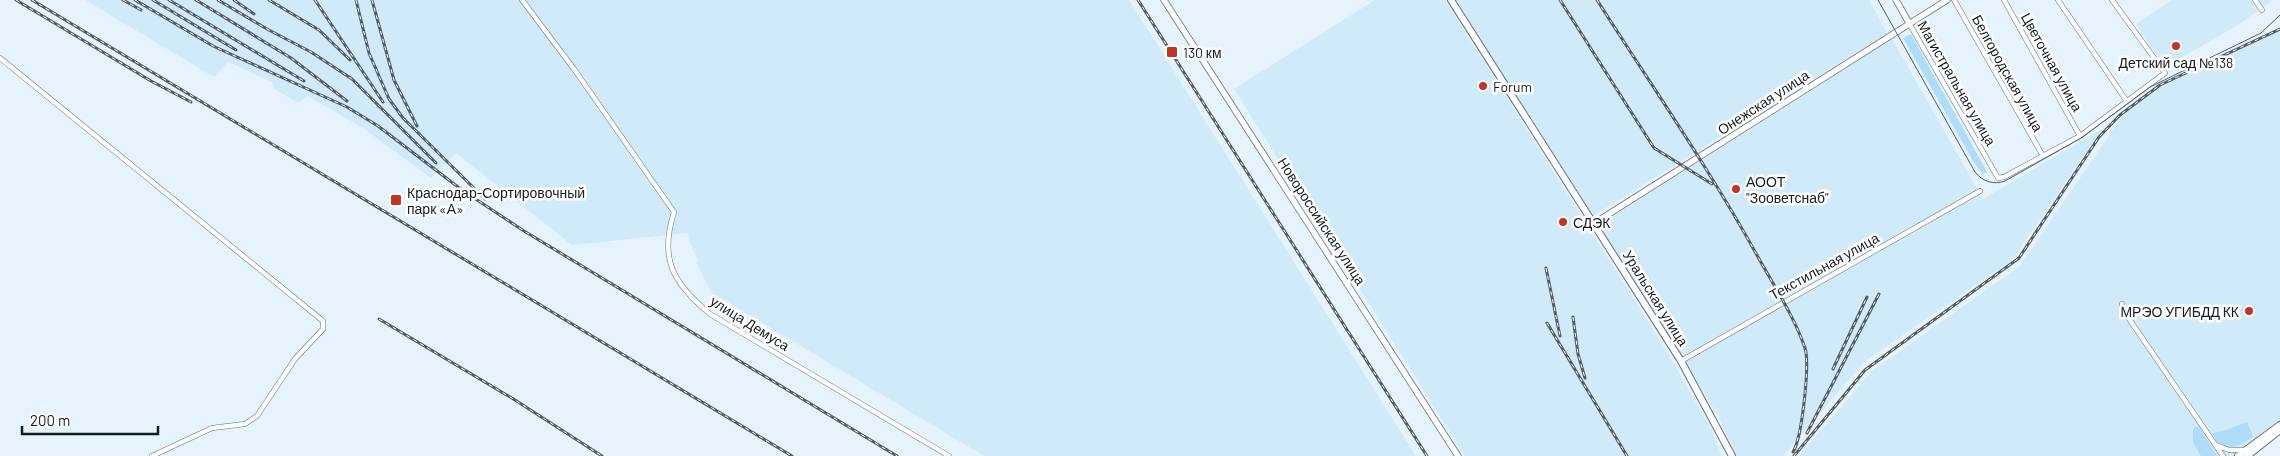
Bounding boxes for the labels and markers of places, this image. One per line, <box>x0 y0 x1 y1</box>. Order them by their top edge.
marker: Детский сад №138 <box>2170 40 2182 52</box>
place label: 130 км <box>1183 44 1222 61</box>
marker: 130 км <box>1165 45 1179 59</box>
place label: Детский сад №138 <box>2119 54 2233 71</box>
place label: Forum <box>1493 78 1532 95</box>
marker: Forum <box>1477 80 1489 92</box>
place label: АООТ "Зооветснаб" <box>1746 173 1829 206</box>
marker: АООТ "Зооветснаб" <box>1730 183 1742 195</box>
place label: Краснодар-Сортировочный парк «А» <box>407 184 585 217</box>
marker: Краснодар-Сортировочный парк «А» <box>389 193 403 207</box>
place label: СДЭК <box>1573 214 1611 231</box>
marker: СДЭК <box>1557 216 1569 228</box>
place label: МРЭО УГИБДД КК <box>2120 303 2240 320</box>
marker: МРЭО УГИБДД КК <box>2243 305 2255 317</box>

